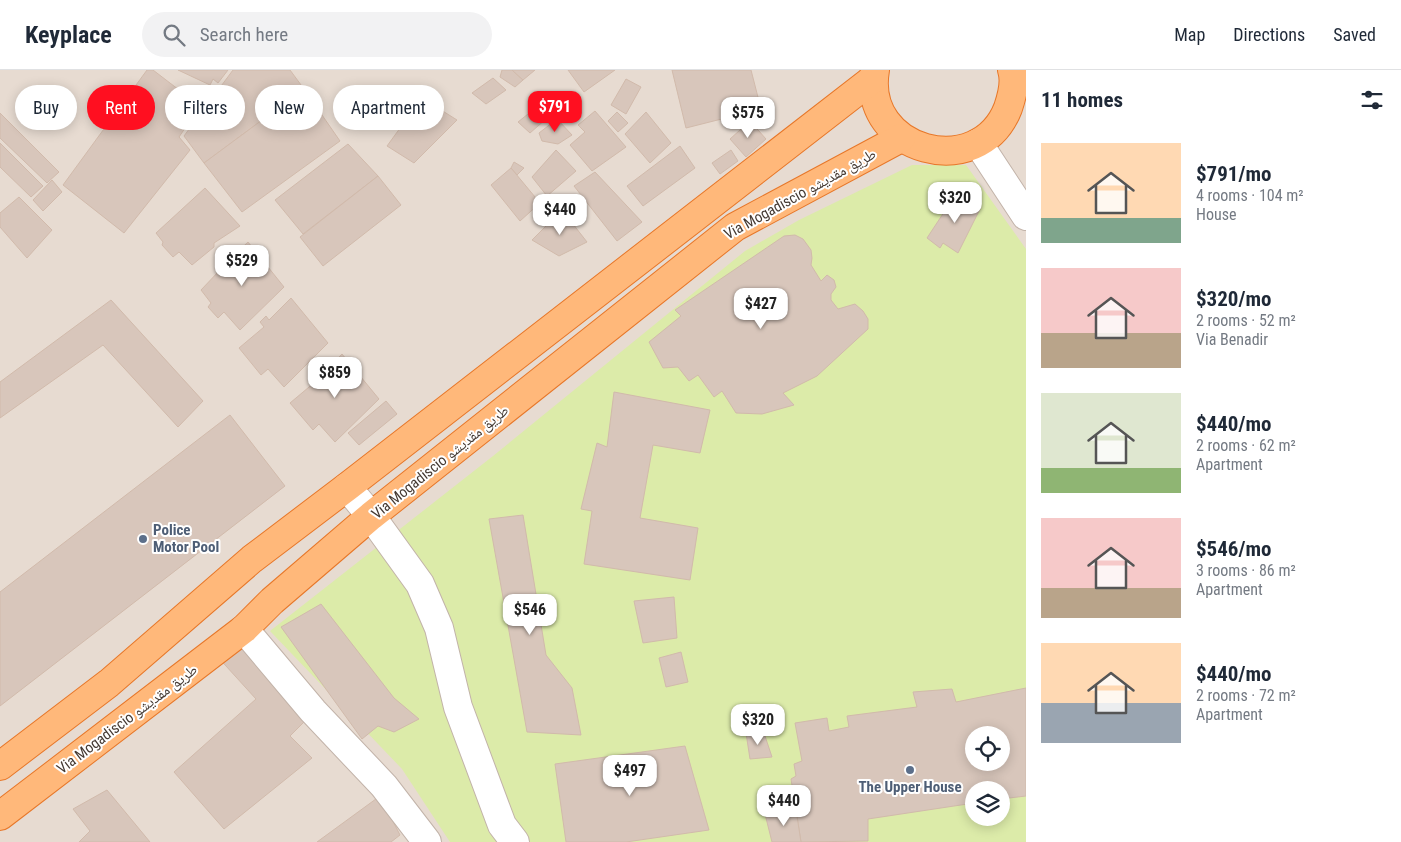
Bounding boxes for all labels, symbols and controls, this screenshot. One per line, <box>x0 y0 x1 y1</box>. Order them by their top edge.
search box <box>142 12 492 57</box>
text: Keyplace <box>25 21 112 49</box>
icon: search <box>160 21 188 49</box>
text: Search here <box>200 23 288 46</box>
text: Map <box>1174 24 1205 45</box>
text: Directions <box>1233 24 1305 45</box>
text: Saved <box>1333 24 1376 45</box>
chip: Buy <box>15 85 77 130</box>
chip: Rent <box>87 85 155 130</box>
chip: Filters <box>165 85 245 130</box>
chip: New <box>255 85 323 130</box>
chip: Apartment <box>333 85 444 130</box>
icon: filters <box>1358 86 1386 114</box>
text: 11 homes <box>1041 88 1123 112</box>
pin: $791 <box>525 90 585 133</box>
text: $791 <box>539 97 571 116</box>
pin: $575 <box>718 97 778 139</box>
text: $575 <box>732 103 764 122</box>
street label: Via Mogadiscio طريق مقديشو <box>721 145 880 244</box>
text: $791/mo <box>1196 162 1271 186</box>
icon: home <box>1081 163 1141 223</box>
pin: $320 <box>925 182 985 224</box>
text: 4 rooms · 104 m² <box>1196 186 1304 205</box>
text: $320 <box>939 188 971 207</box>
pin: $440 <box>530 194 590 236</box>
text: $440 <box>544 200 576 219</box>
text: House <box>1196 205 1236 224</box>
pin: $529 <box>212 244 272 287</box>
text: $529 <box>226 251 258 270</box>
text: $320/mo <box>1196 287 1271 311</box>
pin: $427 <box>731 288 791 330</box>
icon: home <box>1081 288 1141 348</box>
text: $427 <box>745 294 777 313</box>
text: 2 rooms · 52 m² <box>1196 311 1296 330</box>
text: Via Benadir <box>1196 330 1268 349</box>
pin: $859 <box>305 356 365 399</box>
text: $859 <box>319 363 351 382</box>
street label: Via Mogadiscio طريق مقديشو <box>368 401 513 524</box>
text: $440/mo <box>1196 412 1271 436</box>
icon: home <box>1081 413 1141 473</box>
text: 2 rooms · 62 m² <box>1196 436 1296 455</box>
text: Apartment <box>1196 455 1263 474</box>
place label: Police Motor Pool <box>153 521 219 556</box>
marker: Police Motor Pool <box>137 533 149 545</box>
text: $546/mo <box>1196 537 1271 561</box>
icon: home <box>1081 538 1141 598</box>
text: 3 rooms · 86 m² <box>1196 561 1296 580</box>
text: Apartment <box>1196 580 1263 599</box>
pin: $546 <box>500 594 560 636</box>
text: $546 <box>514 600 546 619</box>
street label: Via Mogadiscio طريق مقديشو <box>53 660 201 778</box>
text: $440/mo <box>1196 662 1271 686</box>
icon: home <box>1081 663 1141 723</box>
text: 2 rooms · 72 m² <box>1196 686 1296 705</box>
pin: $320 <box>728 704 788 746</box>
text: Apartment <box>1196 705 1263 724</box>
text: $320 <box>742 710 774 729</box>
map controls <box>965 726 1010 826</box>
button: locate <box>965 726 1010 771</box>
pin: $497 <box>600 754 660 797</box>
text: $497 <box>614 761 646 780</box>
marker: The Upper House <box>904 764 916 776</box>
place label: The Upper House <box>858 778 962 796</box>
button: layers <box>965 781 1010 826</box>
pin: $440 <box>754 784 814 827</box>
text: $440 <box>768 791 800 810</box>

